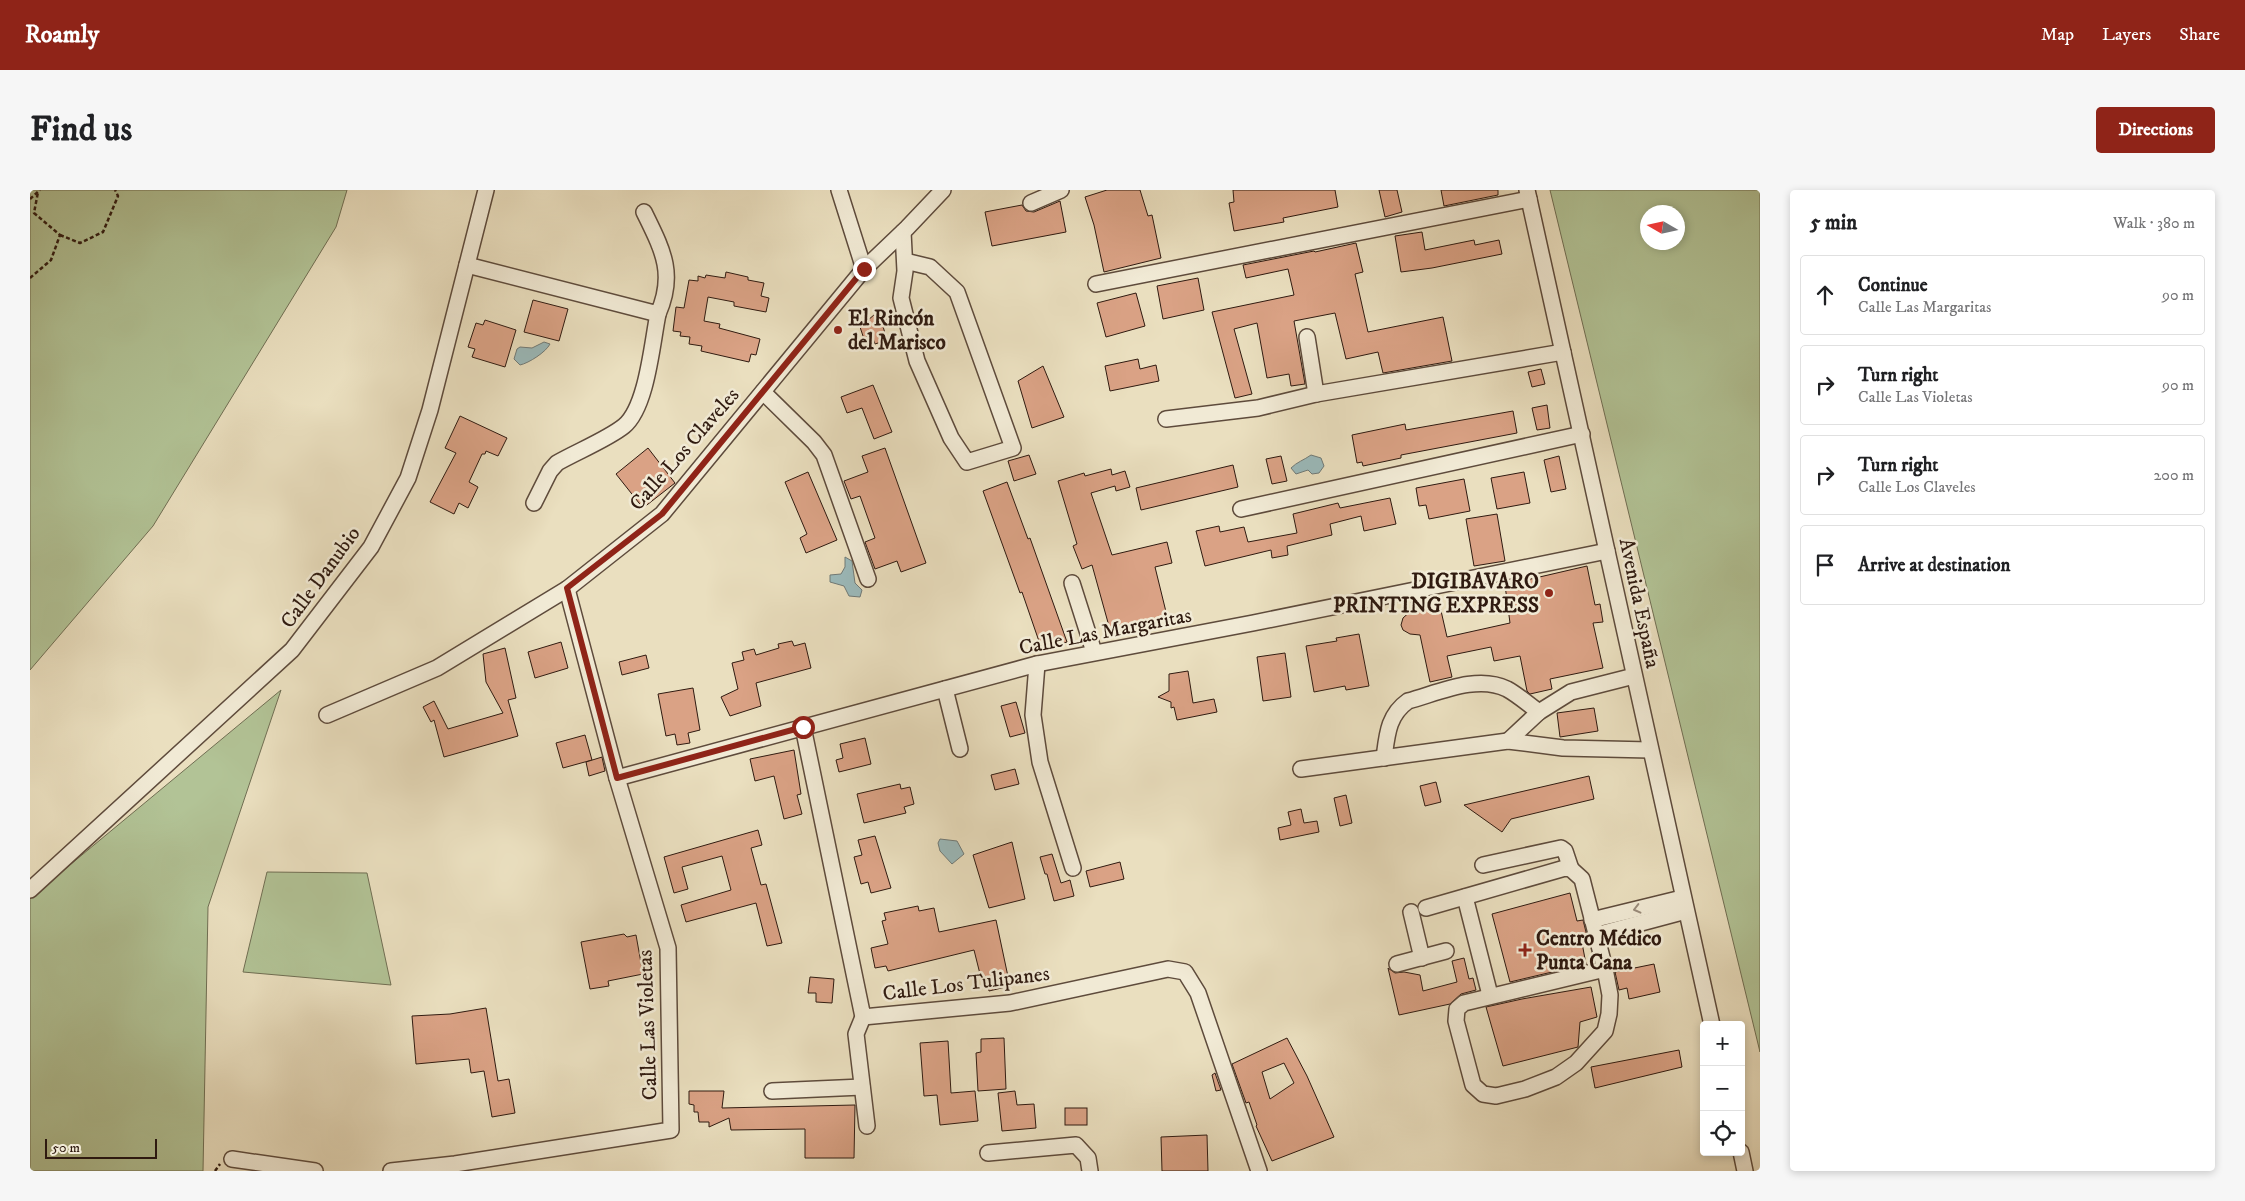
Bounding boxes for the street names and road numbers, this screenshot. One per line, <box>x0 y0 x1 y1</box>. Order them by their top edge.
street label: Calle Los Claveles <box>624 383 745 516</box>
street label: Calle Danubio <box>275 522 366 634</box>
street label: Avenida España <box>1613 536 1666 671</box>
street label: Calle Las Margaritas <box>1017 603 1194 661</box>
street label: Calle Las Violetas <box>632 949 664 1101</box>
street label: Calle Los Tulipanes <box>881 961 1051 1007</box>

